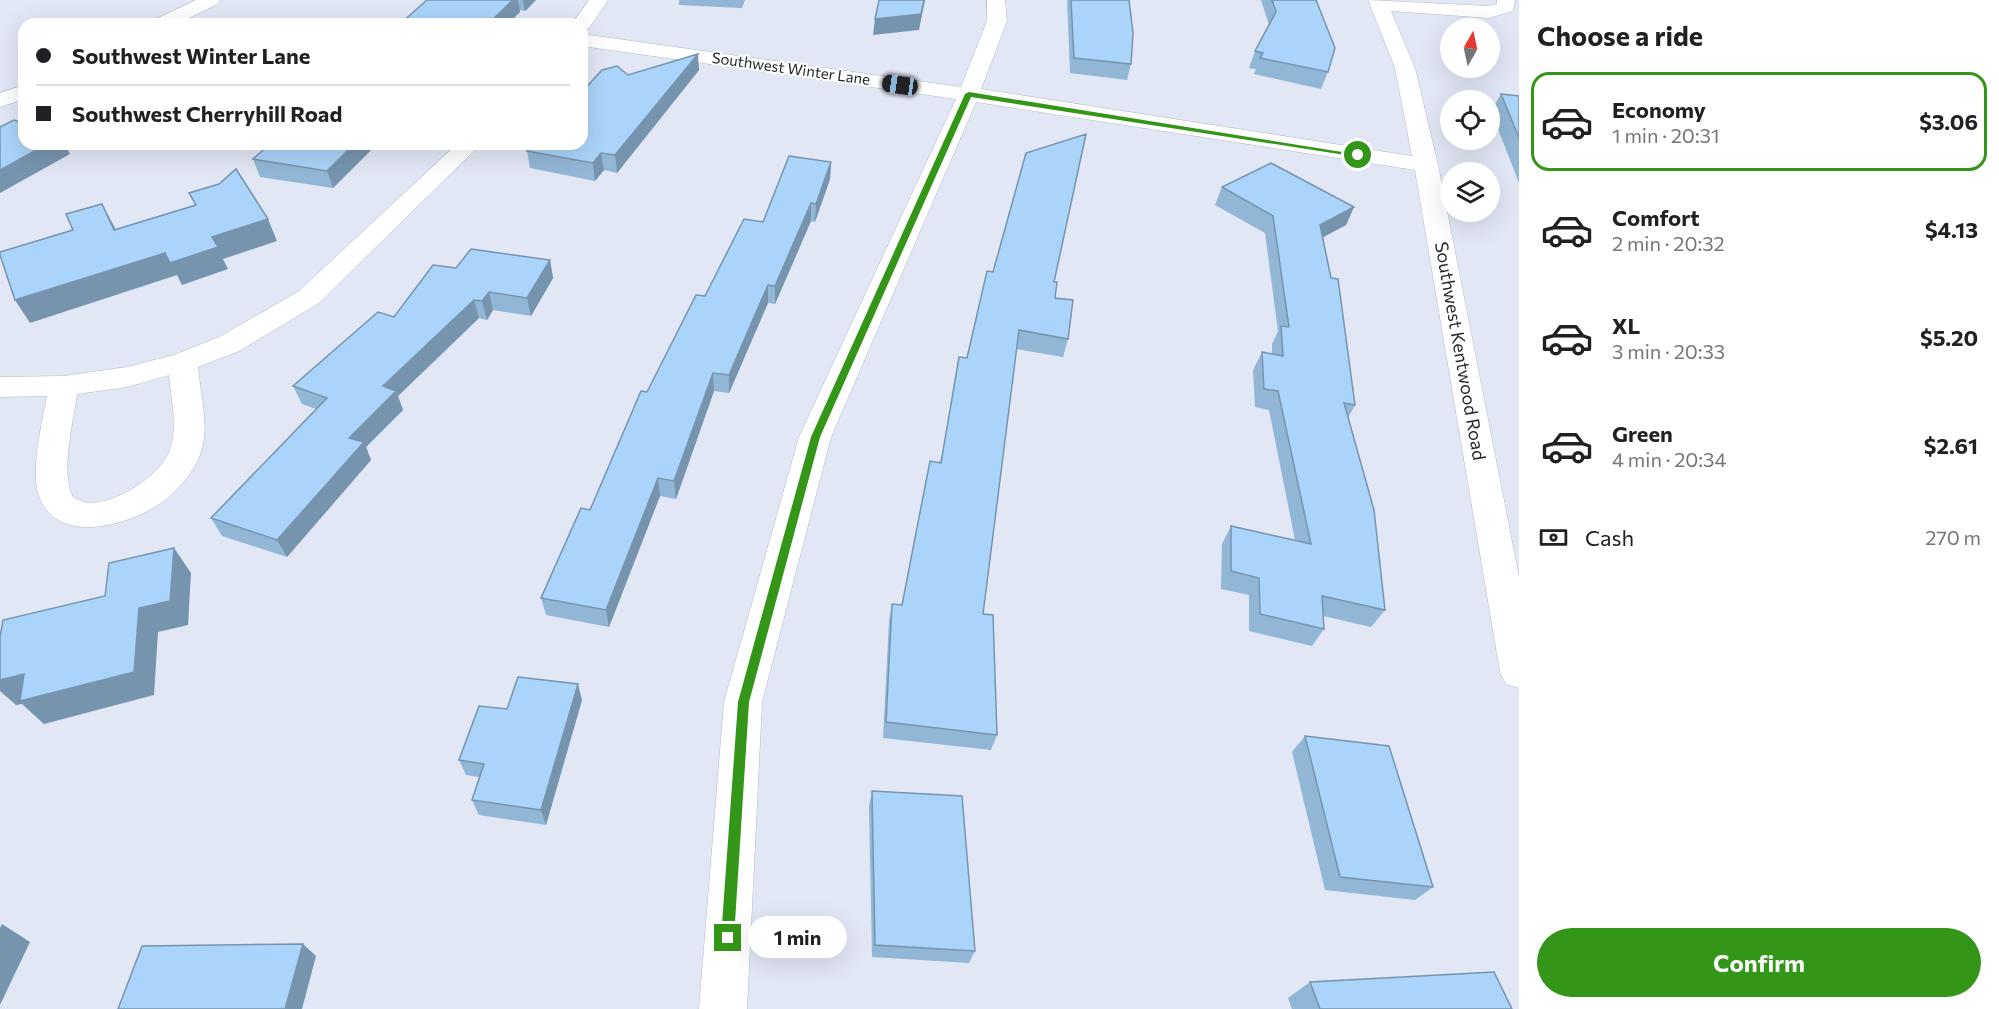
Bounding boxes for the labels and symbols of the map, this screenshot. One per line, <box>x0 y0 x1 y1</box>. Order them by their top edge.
north arrow <box>1440 18 1500 78</box>
street label: Southwest Winter Lane <box>711 48 872 88</box>
car <box>881 74 919 96</box>
route start <box>1344 141 1371 168</box>
street label: Southwest Kentwood Road <box>1431 240 1491 462</box>
callout: 1 min <box>749 917 848 959</box>
route end <box>714 924 741 951</box>

